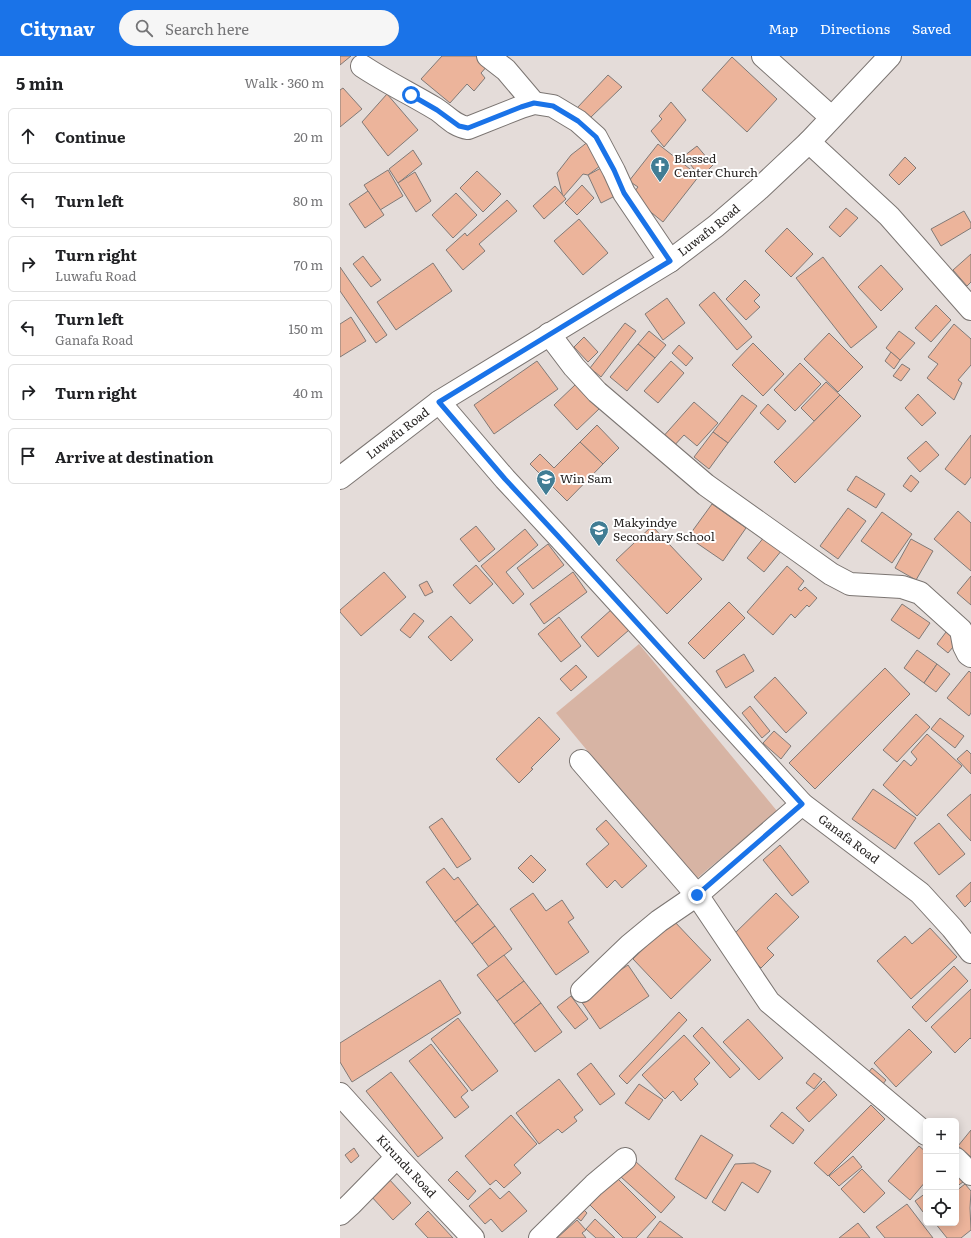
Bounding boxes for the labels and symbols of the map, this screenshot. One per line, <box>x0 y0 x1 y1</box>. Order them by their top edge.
route start <box>402 86 420 104</box>
place label: Blessed Center Church <box>674 149 758 181</box>
church icon: Blessed Center Church <box>649 155 671 183</box>
street label: Luwafu Road <box>673 199 744 260</box>
street label: Luwafu Road <box>362 402 433 463</box>
school or university icon: Win Sam <box>535 468 557 496</box>
place label: Win Sam <box>560 469 613 487</box>
place label: Makyindye Secondary School <box>613 513 715 545</box>
school or university icon: Makyindye Secondary School <box>588 519 610 547</box>
street label: Ganafa Road <box>815 809 884 868</box>
route end <box>688 886 706 904</box>
street label: Kirundu Road <box>373 1130 441 1202</box>

